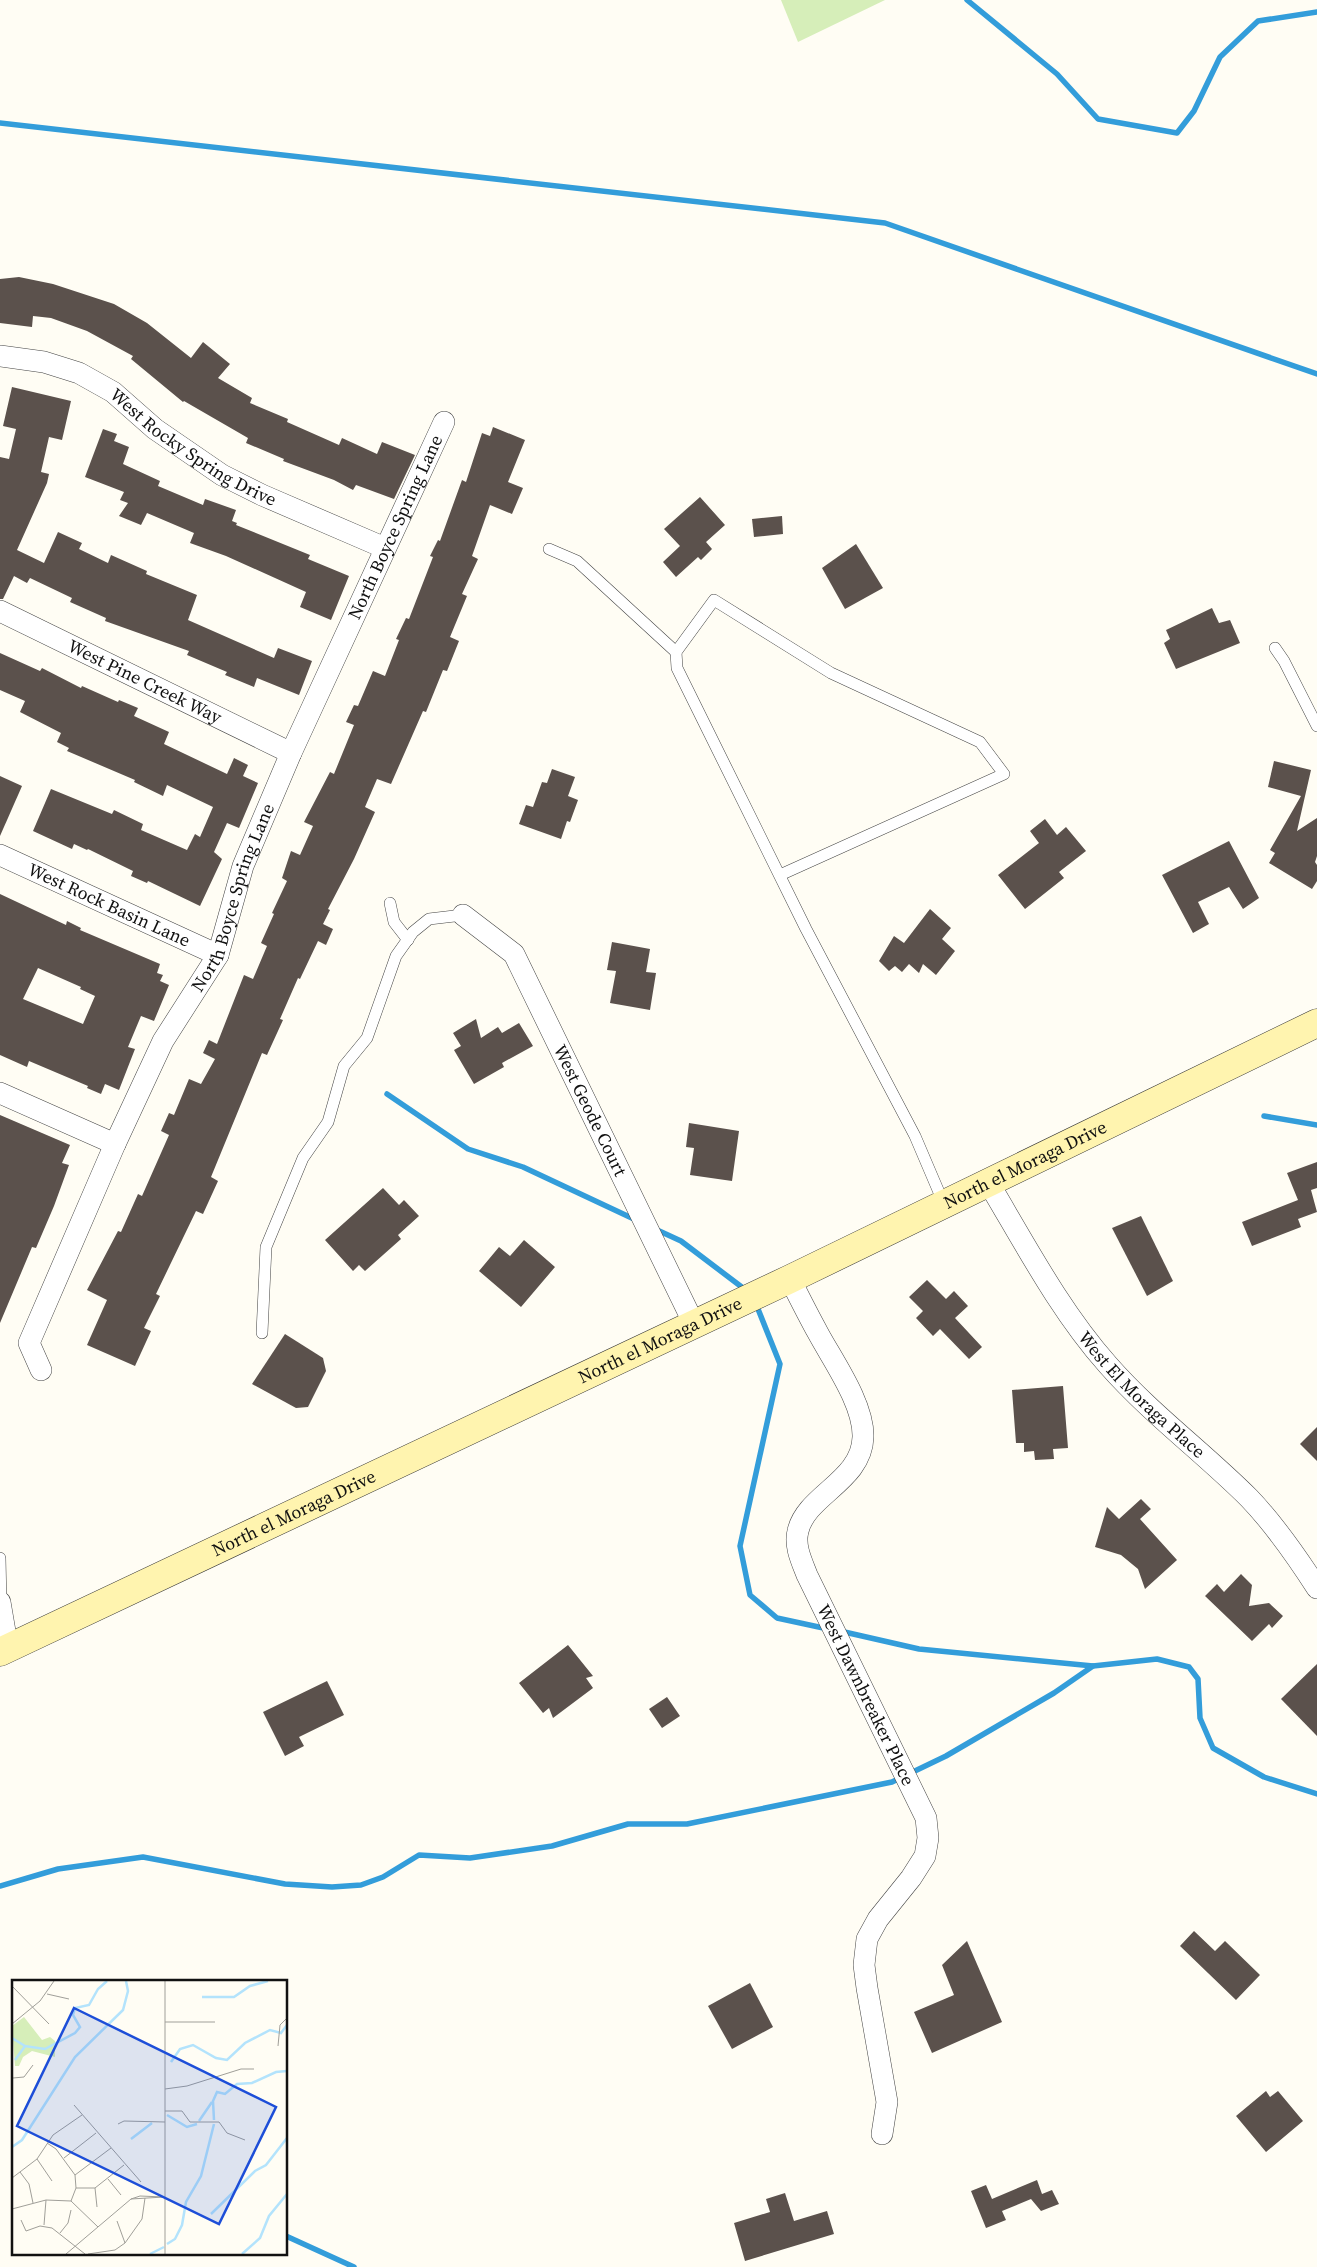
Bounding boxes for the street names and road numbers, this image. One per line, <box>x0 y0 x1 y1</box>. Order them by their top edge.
street label: West Rocky Spring Drive <box>105 382 280 512</box>
street label: North Boyce Spring Lane <box>341 431 448 623</box>
street label: West Pine Creek Way <box>64 633 227 730</box>
street label: North Boyce Spring Lane <box>185 799 280 996</box>
street label: West Rock Basin Lane <box>24 857 194 953</box>
street label: West Geode Court <box>548 1040 633 1180</box>
street label: North el Moraga Drive <box>939 1114 1111 1215</box>
street label: North el Moraga Drive <box>574 1291 746 1389</box>
street label: West El Moraga Place <box>1073 1326 1211 1464</box>
street label: North el Moraga Drive <box>208 1463 380 1562</box>
street label: West Dawnbreaker Place <box>811 1600 921 1790</box>

